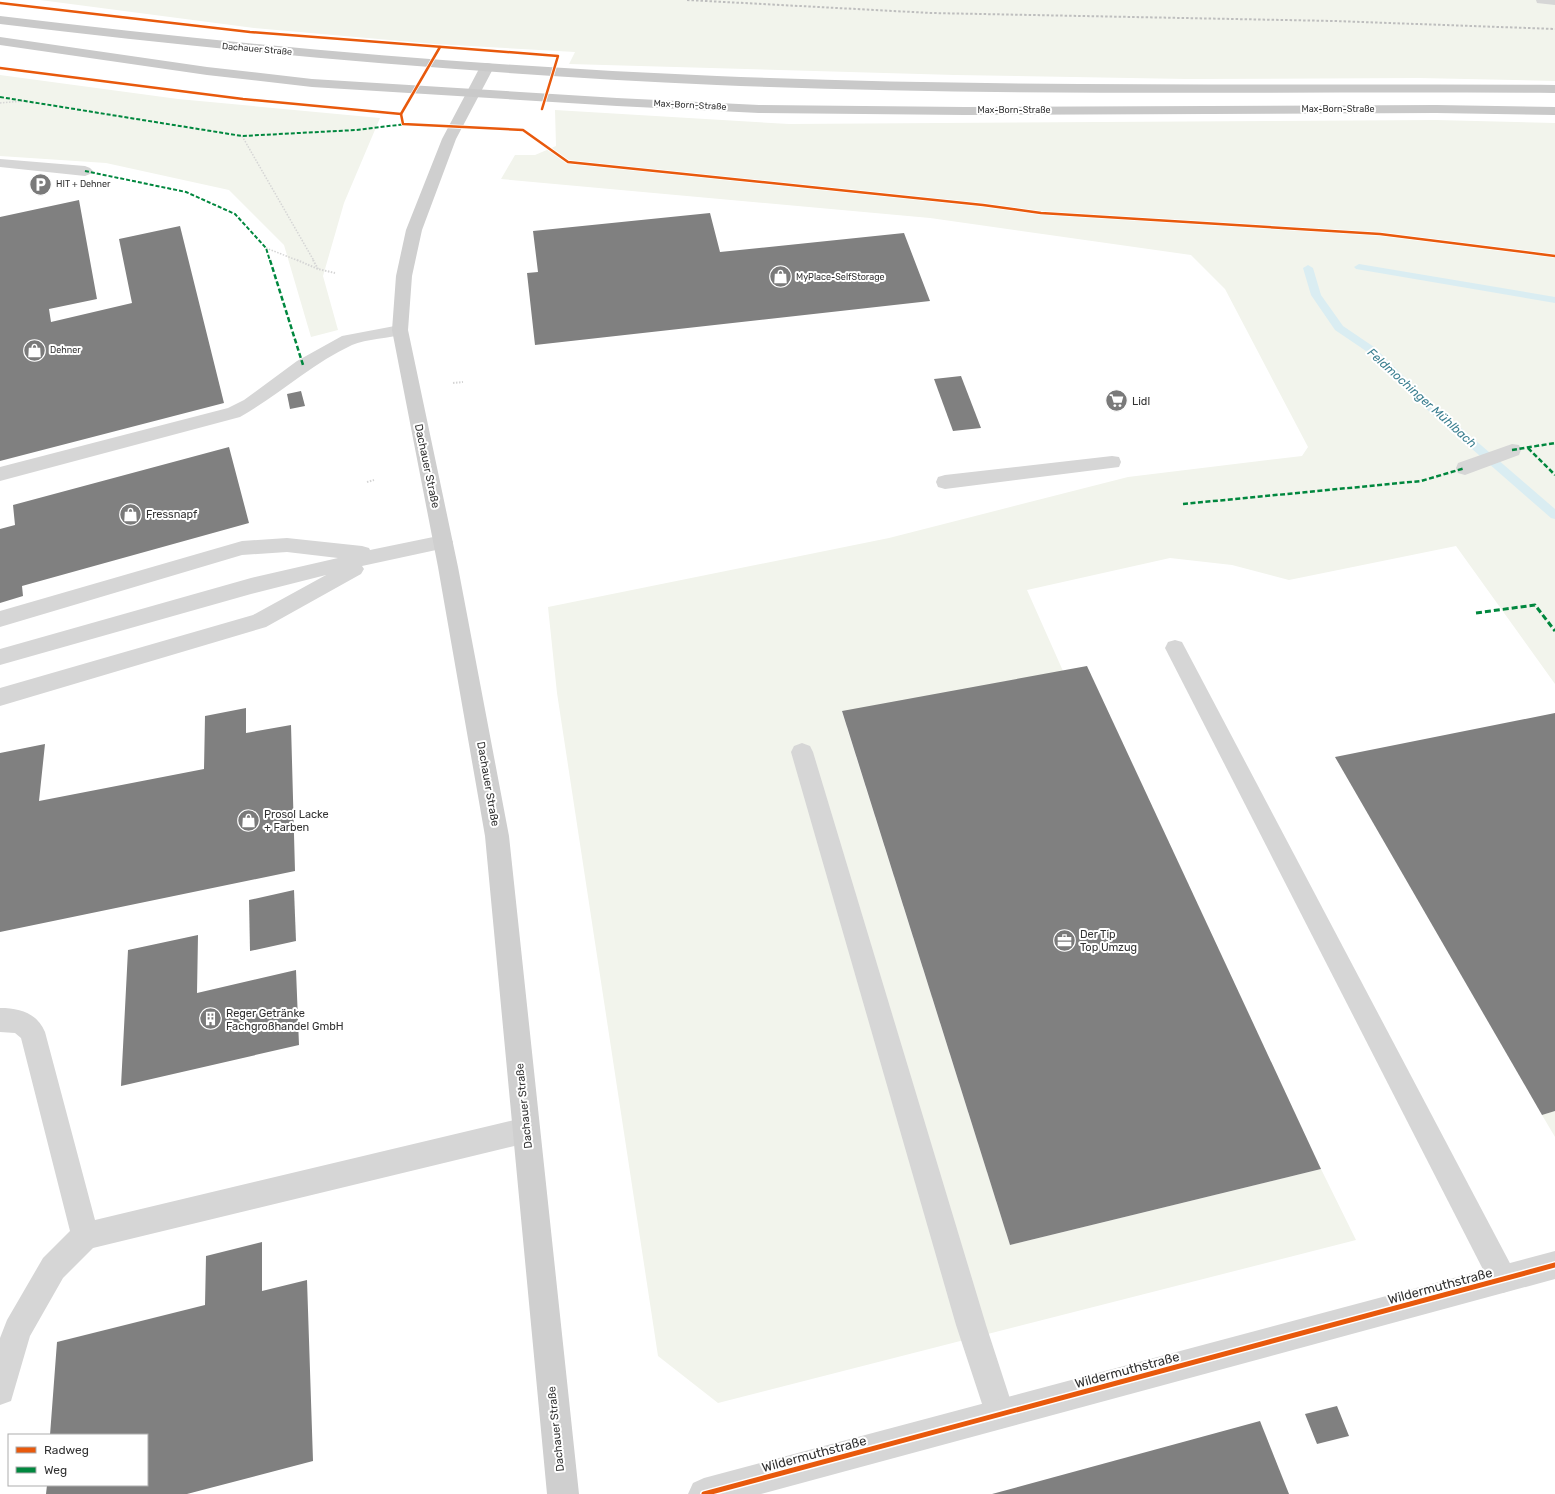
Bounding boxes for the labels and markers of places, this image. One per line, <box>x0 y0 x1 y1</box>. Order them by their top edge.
parking icon: HIT + Dehner <box>28 171 54 197</box>
place label: HIT + Dehner <box>56 179 111 189</box>
shop icon: MyPlace-SelfStorage <box>767 264 793 290</box>
place label: MyPlace-SelfStorage <box>796 272 885 282</box>
shop icon: Dehner <box>21 337 47 363</box>
place label: Dehner <box>50 345 81 355</box>
supermarket icon: Lidl <box>1104 388 1130 414</box>
place label: Lidl <box>1132 395 1150 408</box>
shop icon: Fressnapf <box>117 501 143 527</box>
place label: Fressnapf <box>146 508 198 521</box>
shop icon: Prosol Lacke + Farben <box>236 807 262 833</box>
place label: Prosol Lacke + Farben <box>264 808 329 834</box>
office icon: Der Tip Top Umzug <box>1051 927 1077 953</box>
place label: Der Tip Top Umzug <box>1080 928 1137 954</box>
building icon: Reger Getränke Fachgroßhandel GmbH <box>198 1006 224 1032</box>
place label: Reger Getränke Fachgroßhandel GmbH <box>226 1007 344 1033</box>

